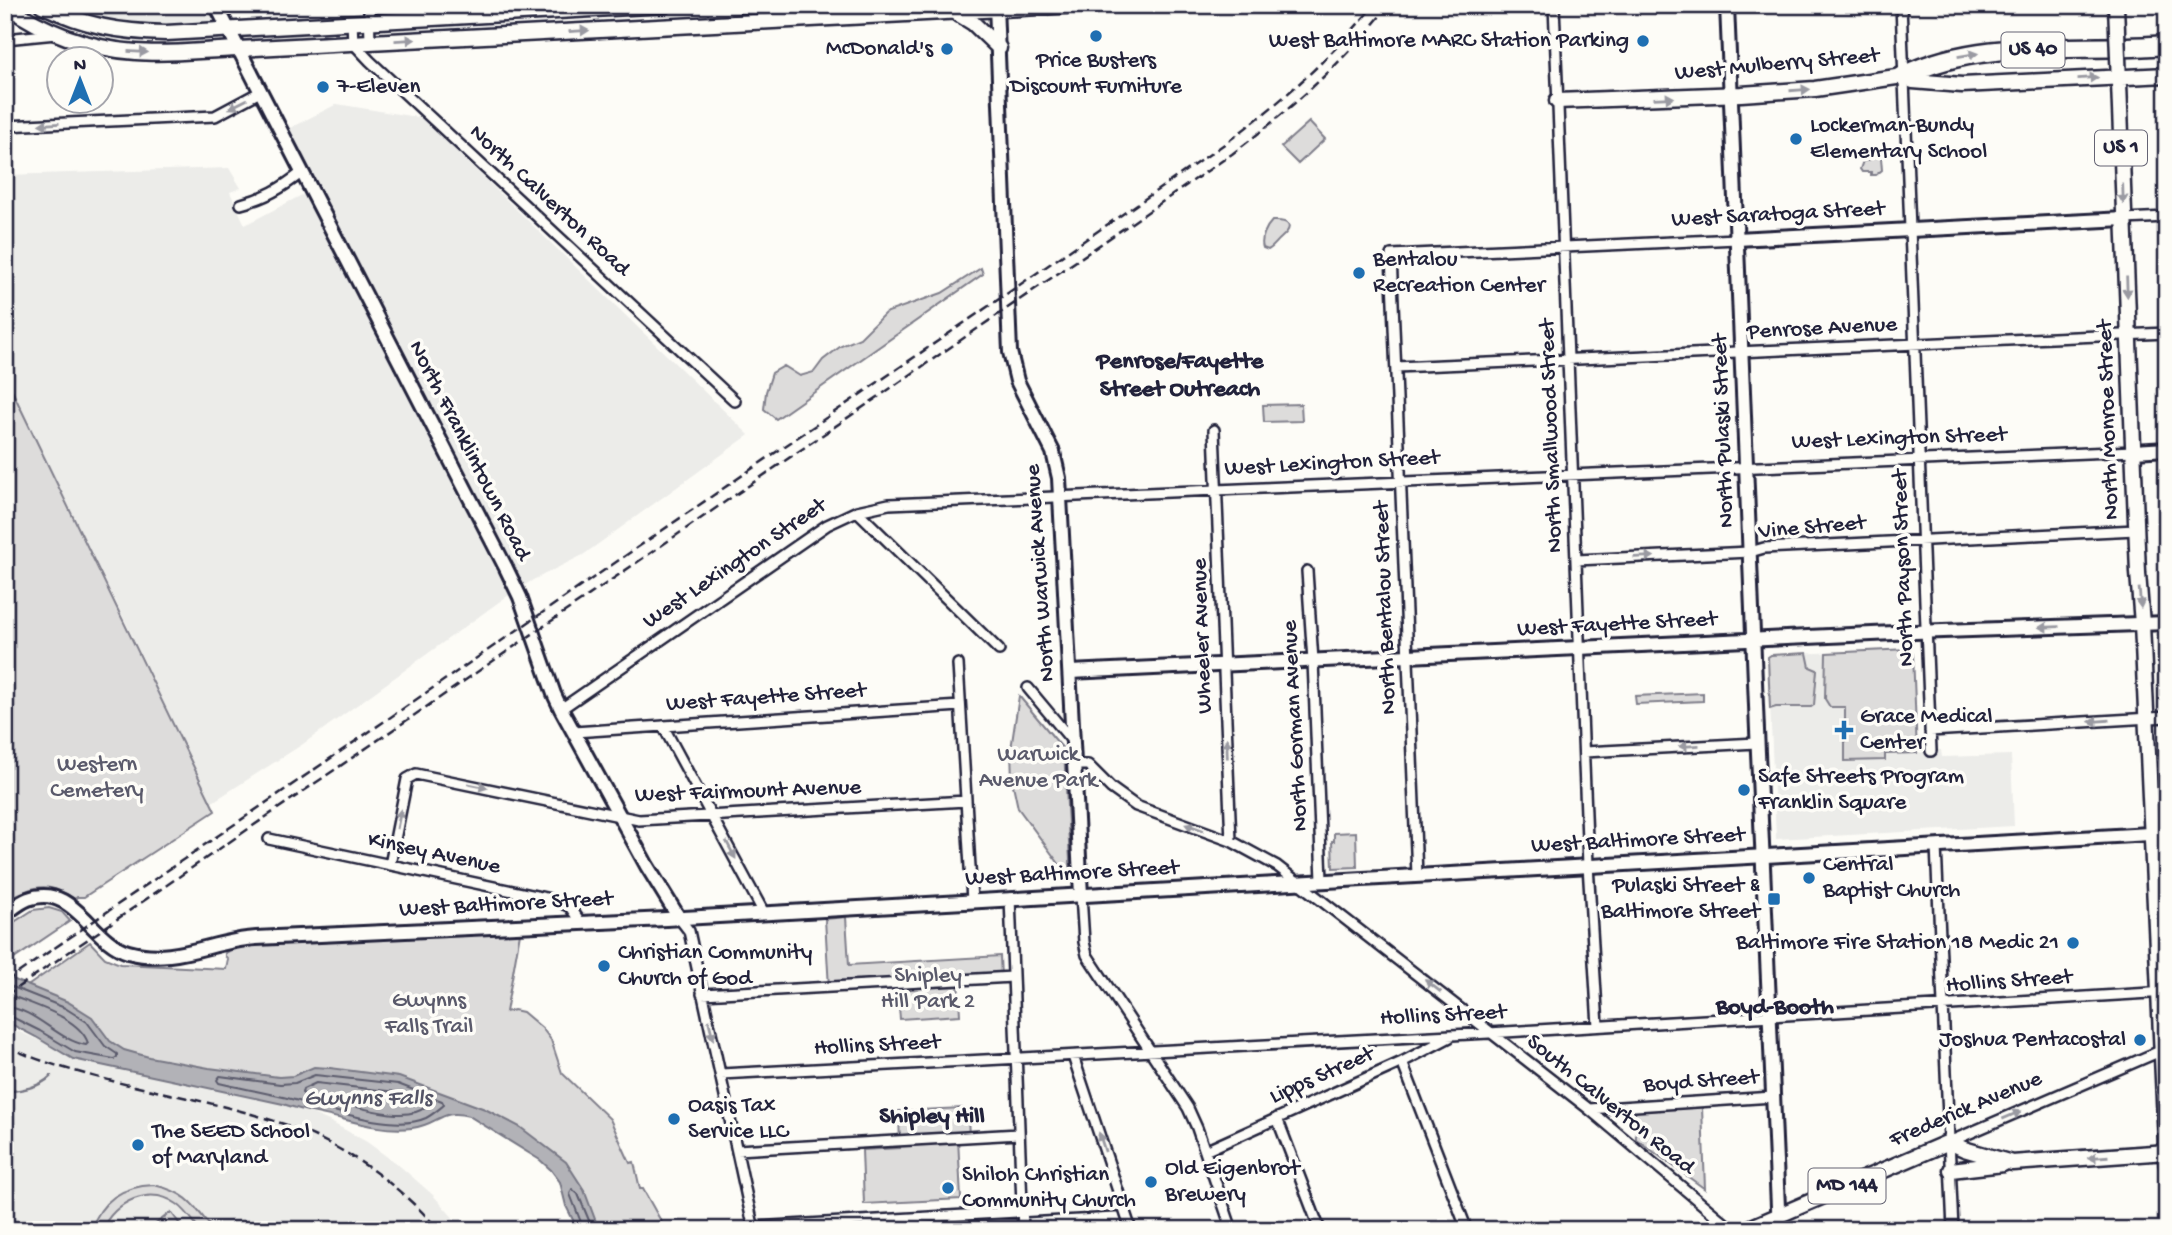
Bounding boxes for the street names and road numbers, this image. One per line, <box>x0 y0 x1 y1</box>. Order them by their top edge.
road number: US 40 <box>2002 32 2064 68</box>
street label: West Mulberry Street <box>1674 42 1882 87</box>
street label: North Calverton Road <box>463 119 636 284</box>
road number: US 1 <box>2095 130 2147 166</box>
street label: West Saratoga Street <box>1671 196 1887 234</box>
street label: Penrose Avenue <box>1745 312 1899 346</box>
street label: North Smallwood Street <box>1534 317 1570 553</box>
street label: North Monroe Street <box>2092 318 2126 520</box>
street label: North Pulaski Street <box>1707 332 1741 528</box>
street label: North Franklintown Road <box>402 337 537 567</box>
street label: West Lexington Street <box>1791 422 2009 456</box>
street label: West Lexington Street <box>1224 445 1442 483</box>
street label: North Warwick Avenue <box>1020 462 1062 683</box>
street label: North Payson Street <box>1887 467 1921 667</box>
street label: West Lexington Street <box>638 492 833 635</box>
street label: North Bentalou Street <box>1369 499 1403 715</box>
street label: Vine Street <box>1756 510 1868 546</box>
street label: Wheeler Avenue <box>1187 557 1219 714</box>
street label: West Fayette Street <box>1516 606 1719 644</box>
street label: North Gorman Avenue <box>1277 619 1315 832</box>
street label: West Fayette Street <box>665 677 868 718</box>
street label: West Fairmount Avenue <box>634 775 863 809</box>
street label: West Baltimore Street <box>1531 822 1747 860</box>
street label: Kinsey Avenue <box>365 827 504 881</box>
street label: West Baltimore Street <box>965 855 1181 893</box>
street label: West Baltimore Street <box>399 886 615 924</box>
street label: Hollins Street <box>1945 964 2075 1000</box>
street label: Hollins Street <box>1379 999 1508 1033</box>
street label: Hollins Street <box>813 1029 942 1063</box>
street label: South Calverton Road <box>1520 1029 1701 1182</box>
street label: Lipps Street <box>1266 1040 1380 1111</box>
street label: Boyd Street <box>1642 1064 1761 1100</box>
street label: Frederick Avenue <box>1885 1065 2047 1155</box>
road number: MD 144 <box>1808 1168 1885 1204</box>

